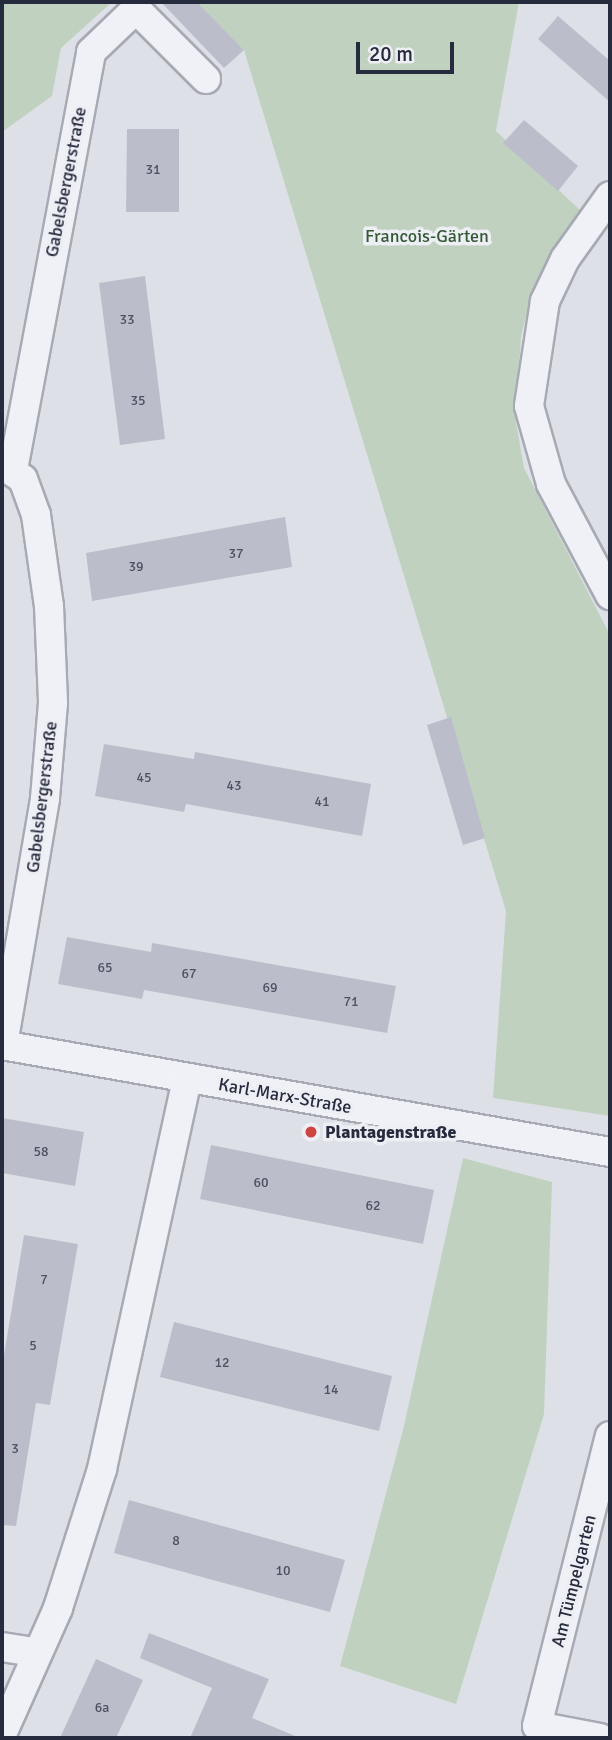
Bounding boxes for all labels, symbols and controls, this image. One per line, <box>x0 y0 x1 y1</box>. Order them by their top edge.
scale bar <box>360 28 458 72</box>
text: 20 m <box>369 41 413 67</box>
street label: Gabelsbergerstraße <box>41 105 91 259</box>
house number: 31 <box>145 162 161 178</box>
park label: Francois-Gärten <box>365 225 489 247</box>
house number: 33 <box>119 312 135 328</box>
house number: 35 <box>130 393 146 409</box>
house number: 37 <box>228 546 244 562</box>
house number: 39 <box>128 559 144 575</box>
street label: Gabelsbergerstraße <box>22 720 62 874</box>
house number: 45 <box>136 770 152 786</box>
house number: 43 <box>226 778 242 794</box>
house number: 41 <box>314 794 330 810</box>
house number: 65 <box>97 960 113 976</box>
house number: 67 <box>181 966 197 982</box>
house number: 69 <box>262 980 278 996</box>
house number: 71 <box>343 994 359 1010</box>
street label: Karl-Marx-Straße <box>217 1074 353 1118</box>
place label: Plantagenstraße <box>325 1121 456 1143</box>
marker: Plantagenstraße <box>303 1124 319 1140</box>
house number: 58 <box>33 1144 49 1160</box>
house number: 60 <box>253 1175 269 1191</box>
house number: 62 <box>365 1198 381 1214</box>
house number: 7 <box>40 1272 48 1288</box>
house number: 5 <box>29 1338 37 1354</box>
house number: 12 <box>214 1355 230 1371</box>
house number: 14 <box>323 1382 339 1398</box>
house number: 3 <box>11 1441 19 1457</box>
street label: Am Tümpelgarten <box>547 1512 601 1650</box>
house number: 8 <box>172 1533 180 1549</box>
house number: 10 <box>275 1563 291 1579</box>
house number: 6a <box>95 1700 109 1716</box>

